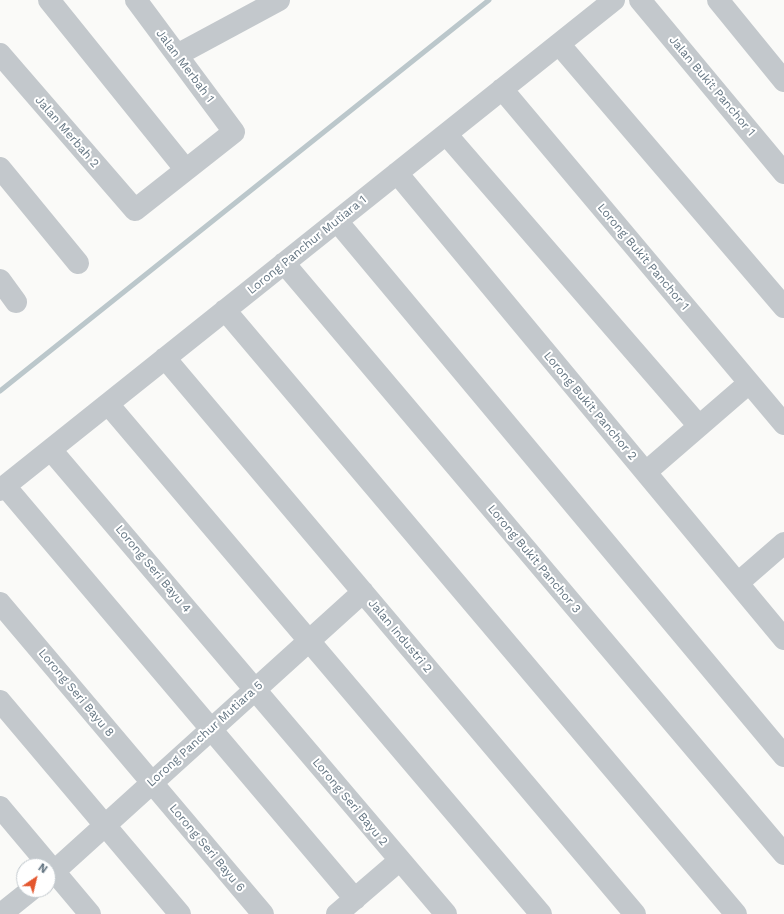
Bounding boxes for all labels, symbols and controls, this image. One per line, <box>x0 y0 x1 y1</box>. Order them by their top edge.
street label: Jalan Merbah 1 <box>153 27 217 105</box>
street label: Jalan Bukit Panchor 1 <box>666 33 758 139</box>
street label: Jalan Merbah 2 <box>32 93 102 171</box>
street label: Lorong Panchur Mutiara 1 <box>245 193 369 297</box>
street label: Lorong Bukit Panchor 1 <box>594 201 692 313</box>
street label: Lorong Bukit Panchor 2 <box>540 349 640 463</box>
street label: Lorong Bukit Panchor 3 <box>484 502 584 616</box>
street label: Lorong Seri Bayu 4 <box>112 522 194 616</box>
street label: Jalan Industri 2 <box>365 596 435 676</box>
street label: Lorong Seri Bayu 8 <box>35 646 117 740</box>
street label: Lorong Panchur Mutiara 5 <box>144 678 266 790</box>
street label: Lorong Seri Bayu 2 <box>309 755 391 849</box>
street label: Lorong Seri Bayu 6 <box>166 801 248 895</box>
north arrow <box>16 858 56 898</box>
text: N <box>36 861 50 876</box>

